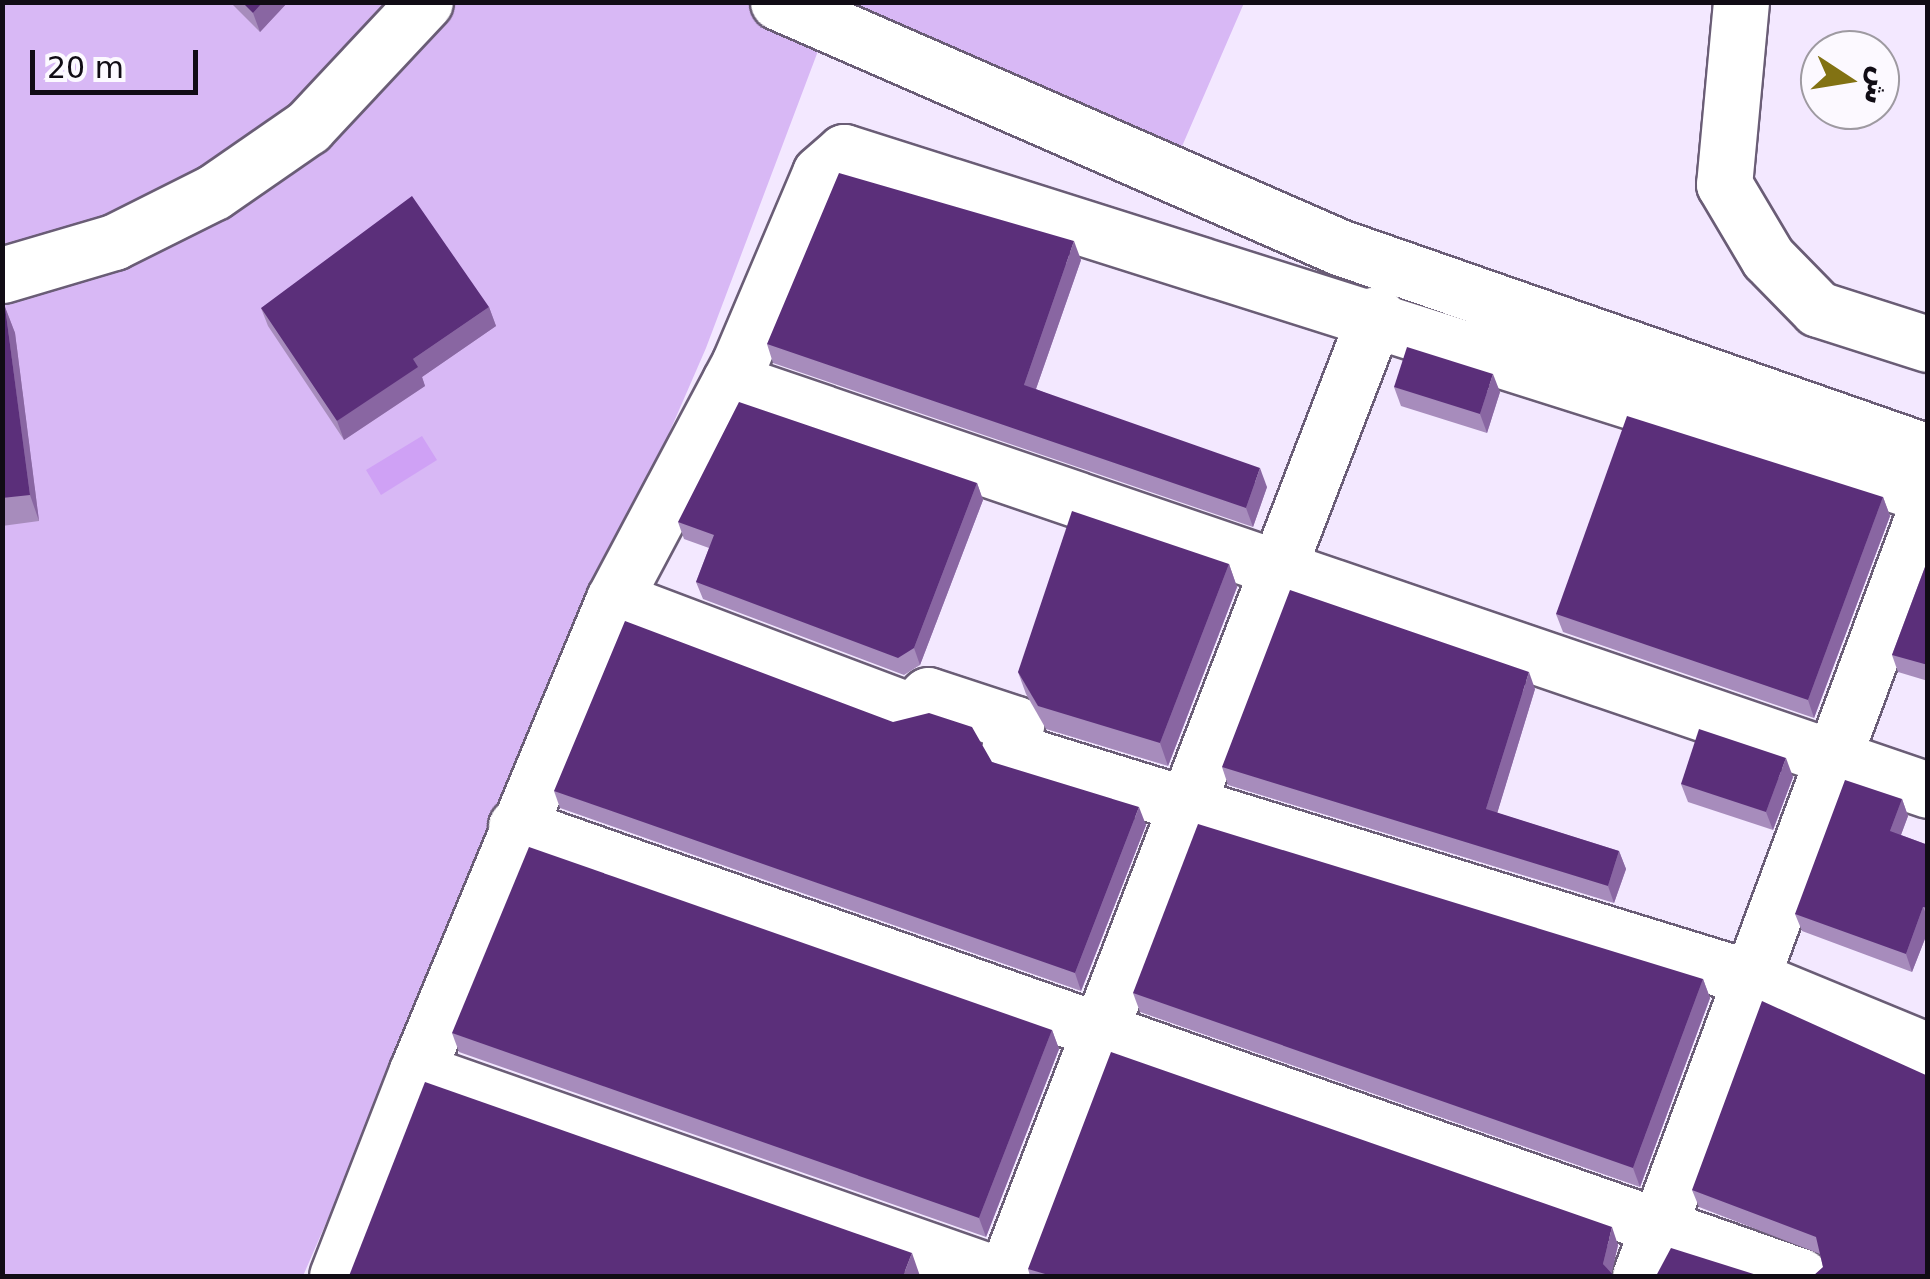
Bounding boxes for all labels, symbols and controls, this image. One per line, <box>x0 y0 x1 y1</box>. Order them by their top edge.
scale bar <box>35 30 202 92</box>
north arrow <box>1800 30 1900 130</box>
text: 20 m <box>47 50 124 85</box>
text: ش <box>1858 64 1898 108</box>

